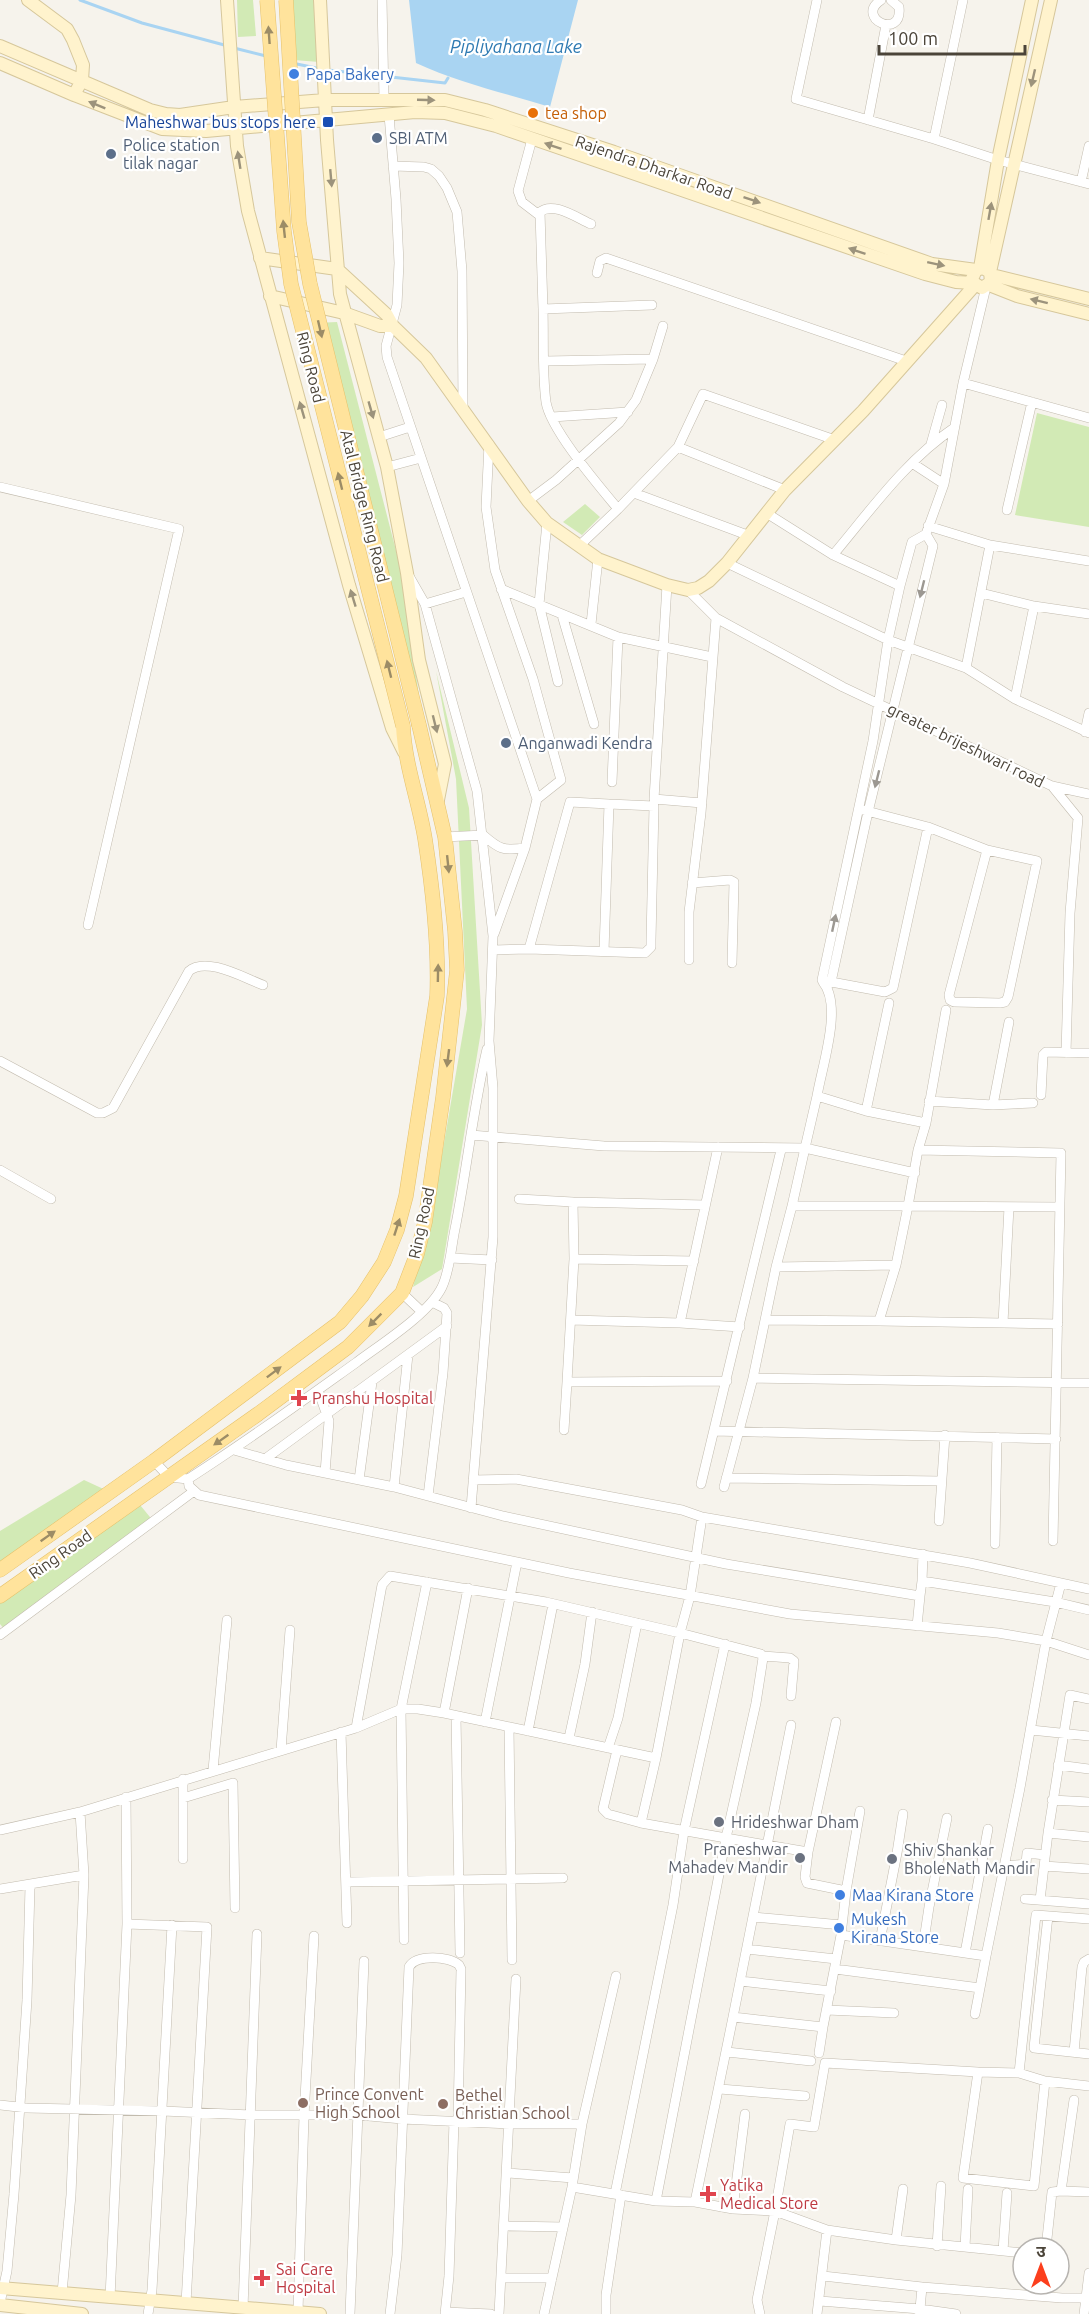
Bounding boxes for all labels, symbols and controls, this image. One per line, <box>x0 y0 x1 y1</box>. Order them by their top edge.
scale bar <box>879 18 1024 56</box>
one-way arrow <box>265 25 274 44</box>
text: 100 m <box>888 28 938 48</box>
water label: Pipliyahana Lake <box>450 36 582 56</box>
place label: Papa Bakery <box>306 65 394 83</box>
marker: Papa Bakery <box>287 67 301 81</box>
one-way arrow <box>1028 68 1037 87</box>
one-way arrow <box>416 95 435 104</box>
one-way arrow <box>88 100 106 110</box>
place label: tea shop <box>545 104 607 122</box>
marker: tea shop <box>526 106 540 120</box>
place label: Maheshwar bus stops here <box>125 113 316 131</box>
marker: Maheshwar bus stops here <box>321 115 335 129</box>
place label: SBI ATM <box>389 129 448 147</box>
marker: SBI ATM <box>370 131 384 145</box>
street label: Rajendra Dharkar Road <box>573 132 735 202</box>
place label: Police station tilak nagar <box>123 136 220 172</box>
one-way arrow <box>544 141 562 151</box>
marker: Police station tilak nagar <box>104 147 118 161</box>
one-way arrow <box>234 150 243 169</box>
one-way arrow <box>326 168 336 187</box>
one-way arrow <box>743 196 761 206</box>
one-way arrow <box>986 201 995 220</box>
one-way arrow <box>279 219 289 238</box>
one-way arrow <box>848 245 866 255</box>
one-way arrow <box>927 260 946 269</box>
one-way arrow <box>1029 296 1048 306</box>
one-way arrow <box>315 320 325 338</box>
street label: Ring Road <box>293 330 329 404</box>
one-way arrow <box>296 401 306 419</box>
one-way arrow <box>367 401 377 419</box>
street label: Atal Bridge Ring Road <box>337 428 393 584</box>
one-way arrow <box>335 471 345 490</box>
one-way arrow <box>917 580 927 598</box>
one-way arrow <box>348 589 357 607</box>
one-way arrow <box>383 660 393 679</box>
street label: greater brijeshwari road <box>885 699 1047 791</box>
one-way arrow <box>430 715 440 733</box>
place label: Anganwadi Kendra <box>518 734 653 752</box>
marker: Anganwadi Kendra <box>499 736 513 750</box>
one-way arrow <box>872 770 881 788</box>
one-way arrow <box>443 855 453 874</box>
one-way arrow <box>830 913 839 932</box>
one-way arrow <box>433 963 443 982</box>
one-way arrow <box>443 1049 452 1068</box>
street label: Ring Road <box>405 1186 437 1260</box>
one-way arrow <box>393 1218 402 1236</box>
one-way arrow <box>368 1313 382 1327</box>
one-way arrow <box>266 1367 281 1379</box>
marker: Pranshu Hospital <box>290 1389 308 1407</box>
place label: Pranshu Hospital <box>312 1389 433 1407</box>
one-way arrow <box>214 1434 230 1446</box>
street label: Ring Road <box>25 1526 95 1582</box>
one-way arrow <box>39 1530 55 1542</box>
place label: Hrideshwar Dham <box>731 1813 859 1831</box>
marker: Hrideshwar Dham <box>712 1815 726 1829</box>
place label: Praneshwar Mahadev Mandir <box>668 1840 788 1876</box>
place label: Shiv Shankar BholeNath Mandir <box>904 1841 1035 1877</box>
marker: Praneshwar Mahadev Mandir <box>793 1851 807 1865</box>
marker: Shiv Shankar BholeNath Mandir <box>885 1852 899 1866</box>
place label: Maa Kirana Store <box>852 1886 974 1904</box>
marker: Maa Kirana Store <box>833 1888 847 1902</box>
place label: Mukesh Kirana Store <box>851 1910 939 1946</box>
marker: Mukesh Kirana Store <box>832 1921 846 1935</box>
place label: Prince Convent High School <box>315 2085 425 2121</box>
place label: Bethel Christian School <box>455 2086 570 2122</box>
marker: Prince Convent High School <box>296 2096 310 2110</box>
marker: Bethel Christian School <box>436 2097 450 2111</box>
place label: Yatika Medical Store <box>720 2176 818 2212</box>
marker: Yatika Medical Store <box>701 2187 715 2201</box>
north arrow <box>1011 2236 1071 2296</box>
text: उ <box>1036 2242 1046 2260</box>
place label: Sai Care Hospital <box>276 2260 335 2296</box>
marker: Sai Care Hospital <box>253 2269 271 2287</box>

